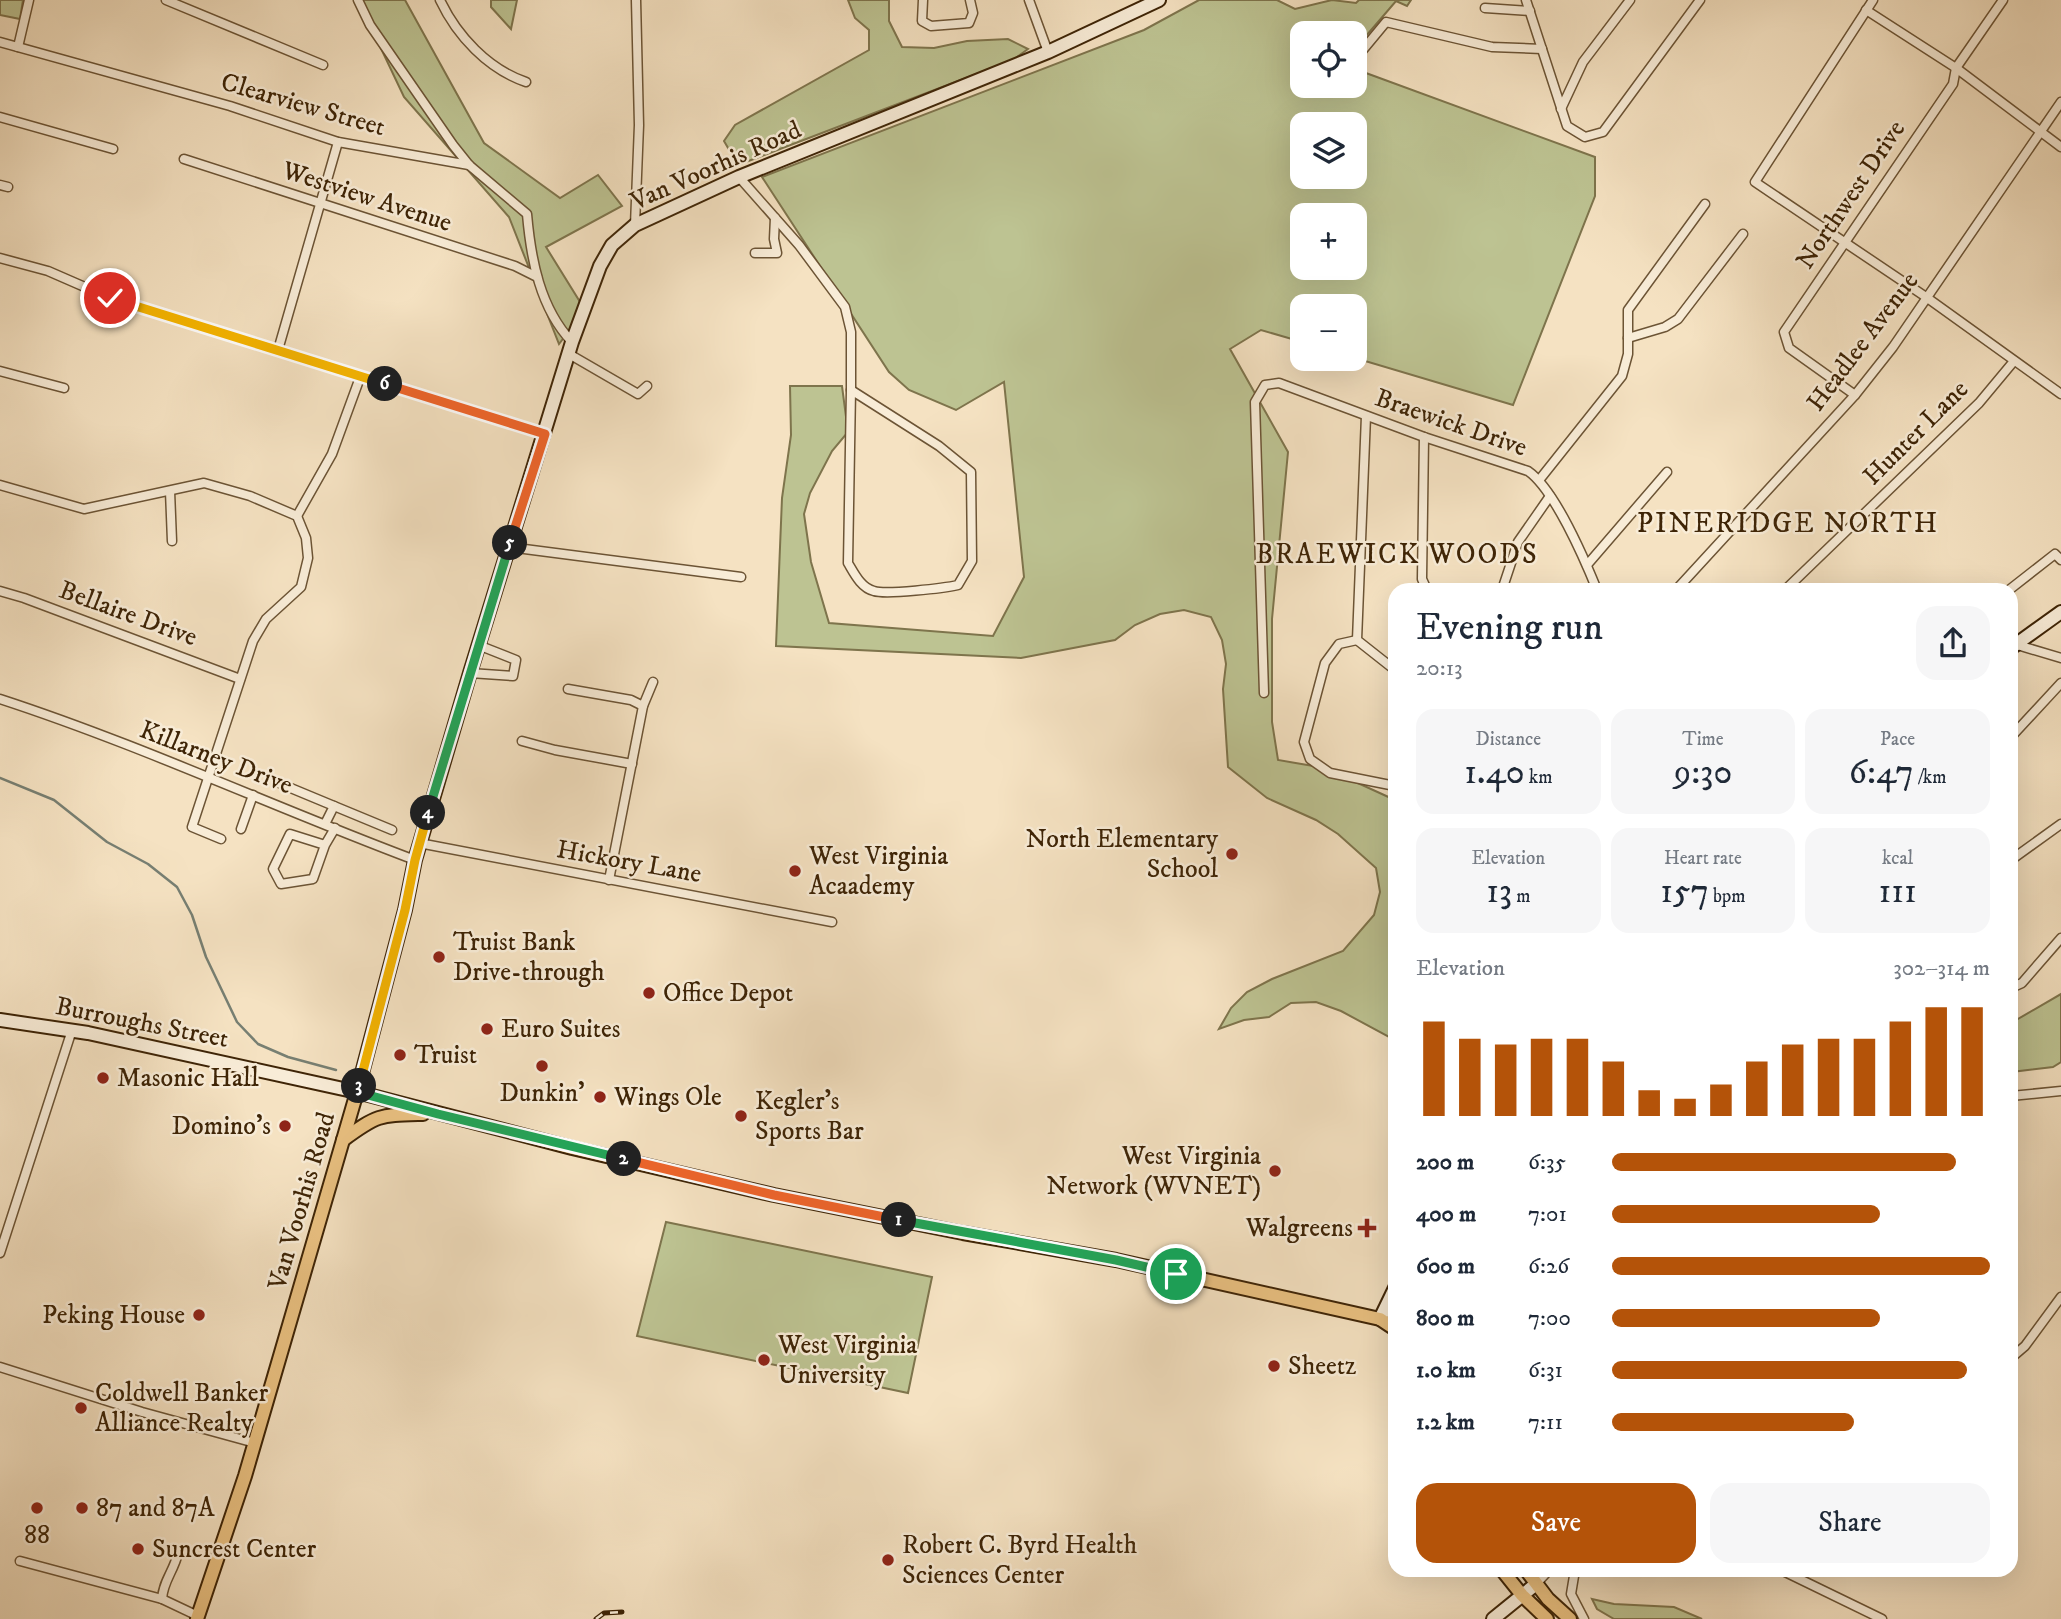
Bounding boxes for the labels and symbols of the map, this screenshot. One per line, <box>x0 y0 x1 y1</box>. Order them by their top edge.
street label: Clearview Street <box>217 66 389 144</box>
street label: Van Voorhis Road <box>625 114 806 219</box>
street label: Northwest Drive <box>1789 114 1913 276</box>
street label: Westview Avenue <box>277 154 456 240</box>
street label: Headlee Avenue <box>1800 266 1926 418</box>
pin <box>80 268 140 328</box>
pin: 6 <box>368 366 402 402</box>
street label: Hunter Lane <box>1856 373 1976 493</box>
street label: Braewick Drive <box>1371 382 1531 464</box>
district label: PINERIDGE NORTH <box>1637 506 1939 541</box>
pin: 5 <box>492 526 528 560</box>
district label: BRAEWICK WOODS <box>1255 537 1539 572</box>
street label: Bellaire Drive <box>54 574 202 654</box>
street label: Killarney Drive <box>135 714 297 802</box>
pin: 4 <box>410 796 446 830</box>
place label: North Elementary School <box>1025 823 1219 886</box>
street label: Hickory Lane <box>554 833 704 891</box>
place label: West Virginia Acaademy <box>808 840 948 903</box>
marker: North Elementary School <box>1224 846 1240 862</box>
marker: West Virginia Acaademy <box>787 863 803 879</box>
place label: Truist Bank Drive-through <box>453 926 605 989</box>
marker: Truist Bank Drive-through <box>431 949 447 965</box>
place label: Office Depot <box>663 977 793 1010</box>
marker: Office Depot <box>641 985 657 1001</box>
street label: Burroughs Street <box>53 990 231 1056</box>
place label: Euro Suites <box>501 1013 620 1046</box>
marker: Euro Suites <box>479 1021 495 1037</box>
place label: Truist <box>414 1039 477 1072</box>
marker: Truist <box>392 1047 408 1063</box>
marker: Dunkin' <box>534 1058 550 1074</box>
place label: Masonic Hall <box>117 1062 259 1095</box>
pin: 3 <box>342 1068 376 1104</box>
marker: Masonic Hall <box>95 1070 111 1086</box>
place label: Dunkin' <box>499 1077 585 1110</box>
place label: Wings Ole <box>613 1081 722 1114</box>
place label: Kegler's Sports Bar <box>755 1085 864 1148</box>
marker: Wings Ole <box>592 1089 608 1105</box>
street label: Van Voorhis Road <box>261 1108 343 1295</box>
marker: Kegler's Sports Bar <box>733 1108 749 1124</box>
place label: Domino's <box>172 1110 271 1143</box>
marker: Domino's <box>277 1118 293 1134</box>
place label: West Virginia Network (WVNET) <box>1046 1140 1261 1203</box>
pin: 2 <box>606 1142 642 1176</box>
marker: West Virginia Network (WVNET) <box>1267 1163 1283 1179</box>
pin: 1 <box>881 1202 916 1238</box>
place label: Walgreens <box>1245 1212 1353 1245</box>
marker: Walgreens <box>1359 1220 1375 1236</box>
pin <box>1146 1244 1206 1304</box>
place label: Peking House <box>42 1299 185 1332</box>
marker: Peking House <box>191 1307 207 1323</box>
place label: West Virginia University <box>777 1329 917 1392</box>
place label: Sheetz <box>1288 1350 1356 1383</box>
marker: West Virginia University <box>756 1352 772 1368</box>
marker: Sheetz <box>1266 1358 1282 1374</box>
place label: Coldwell Banker Alliance Realty <box>95 1377 269 1440</box>
marker: Coldwell Banker Alliance Realty <box>73 1400 89 1416</box>
place label: 87 and 87A <box>96 1492 215 1525</box>
marker: 88 <box>29 1500 45 1516</box>
marker: 87 and 87A <box>74 1500 90 1516</box>
place label: 88 <box>24 1519 50 1552</box>
place label: Robert C. Byrd Health Sciences Center <box>902 1529 1138 1592</box>
place label: Suncrest Center <box>152 1533 317 1566</box>
marker: Suncrest Center <box>130 1541 146 1557</box>
marker: Robert C. Byrd Health Sciences Center <box>880 1552 896 1568</box>

